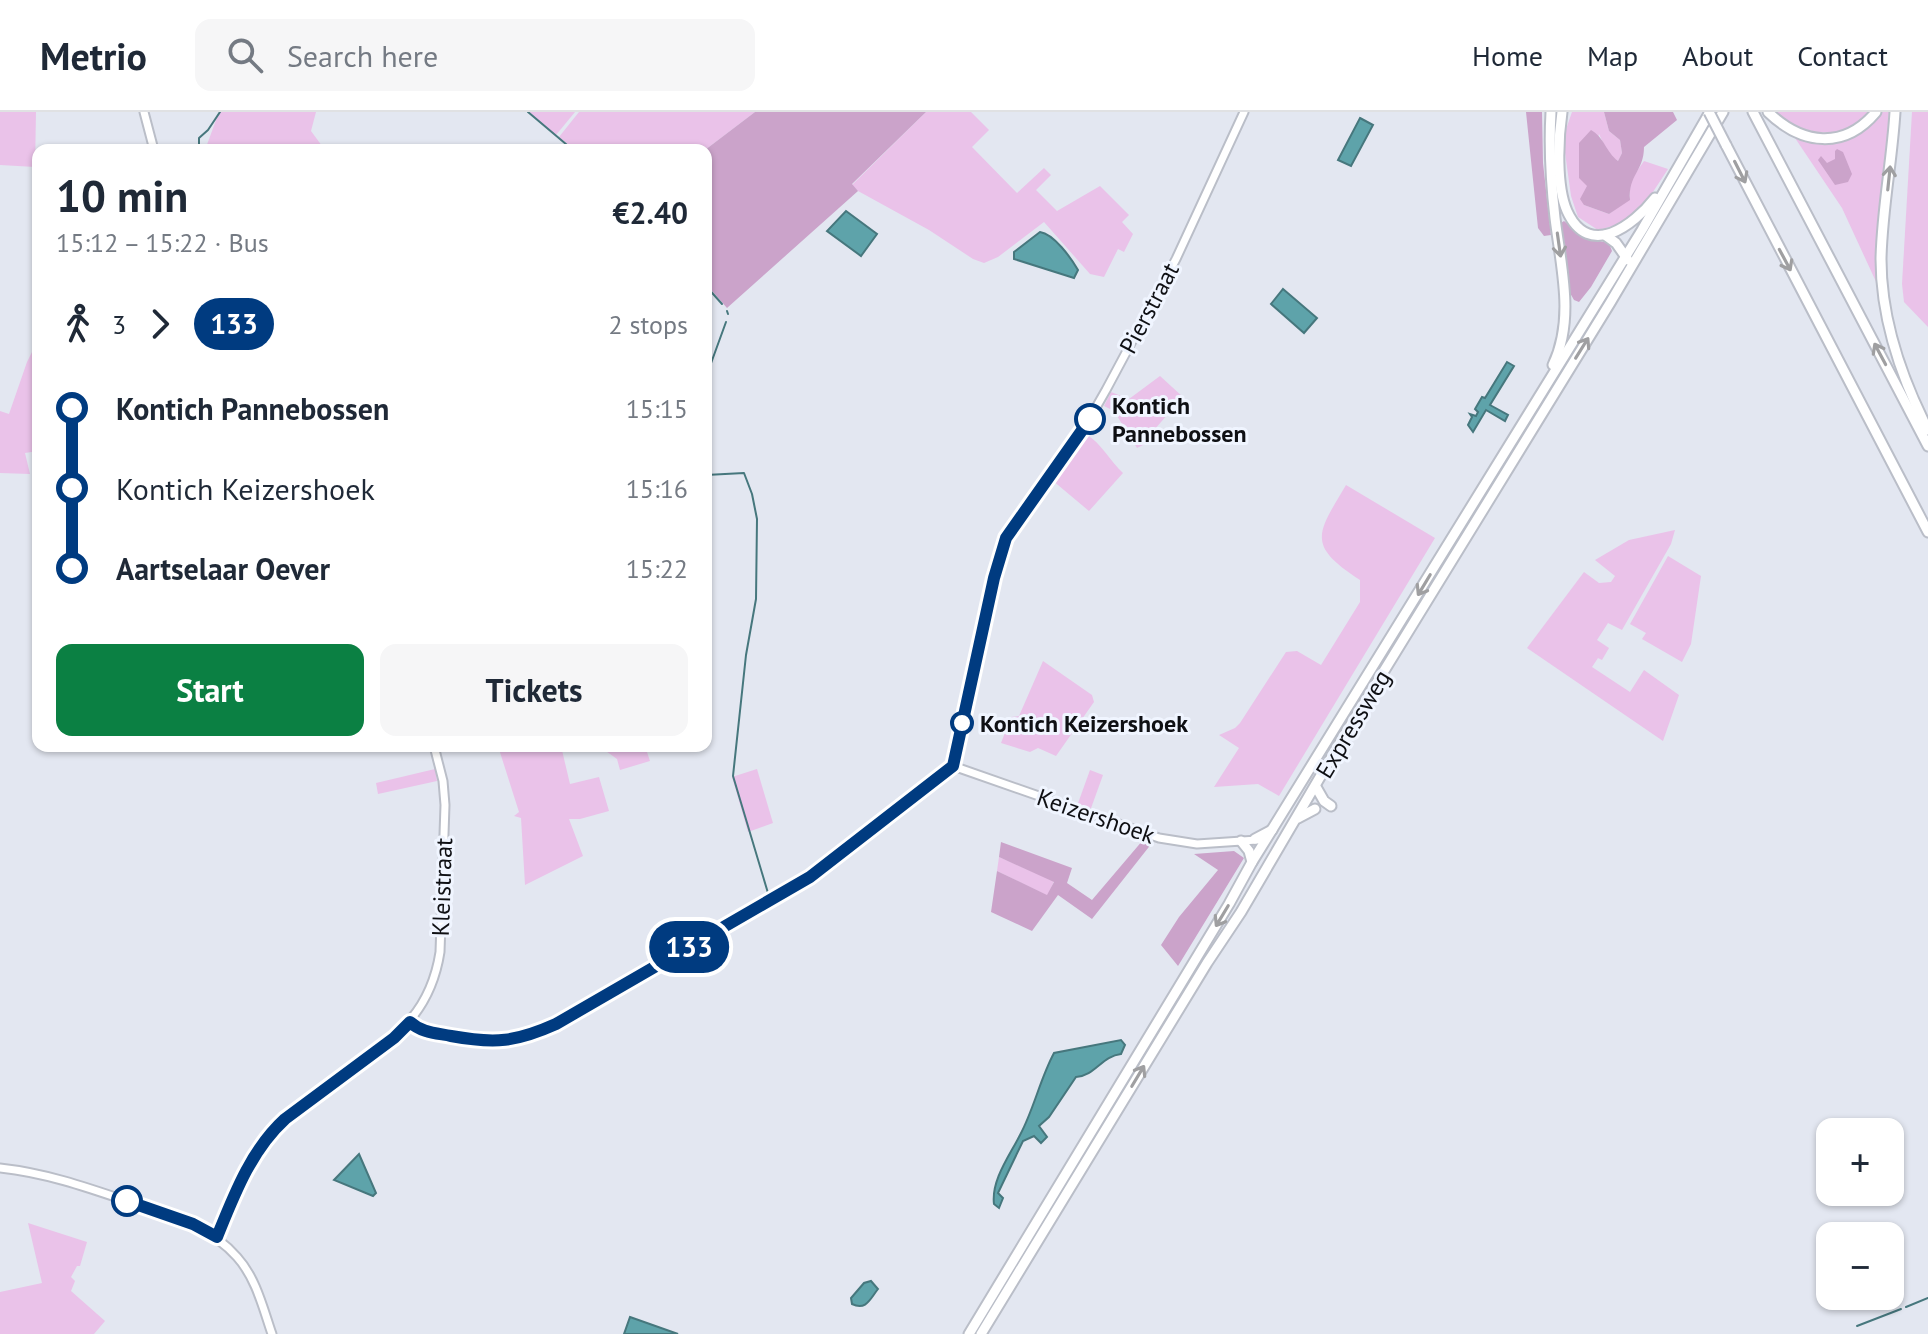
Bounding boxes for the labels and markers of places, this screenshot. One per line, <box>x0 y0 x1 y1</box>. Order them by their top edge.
place label: Kontich Pannebossen <box>1112 390 1247 449</box>
marker: Kontich Pannebossen <box>1075 404 1105 434</box>
place label: Kontich Keizershoek <box>980 708 1188 739</box>
marker: Kontich Keizershoek <box>951 712 973 734</box>
unlabelled marker <box>112 1186 142 1216</box>

